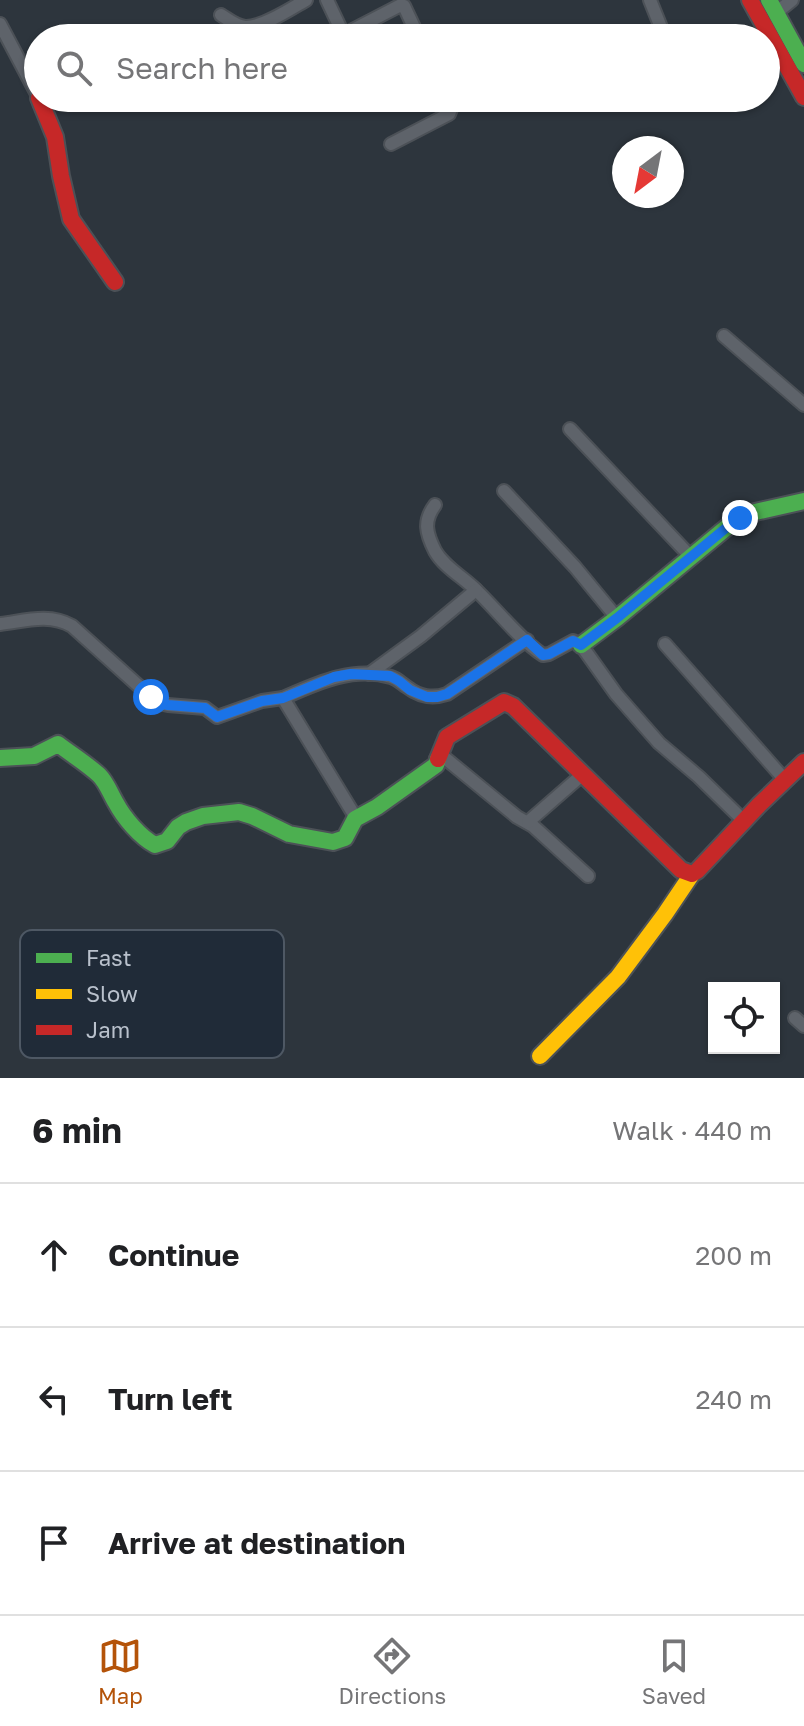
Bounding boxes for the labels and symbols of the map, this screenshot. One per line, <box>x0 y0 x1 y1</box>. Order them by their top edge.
north arrow <box>612 136 684 208</box>
route end <box>722 500 758 536</box>
route start <box>133 679 169 715</box>
legend <box>20 930 284 1058</box>
text: Fast <box>86 944 132 971</box>
text: Slow <box>86 980 138 1007</box>
text: Jam <box>86 1016 130 1043</box>

